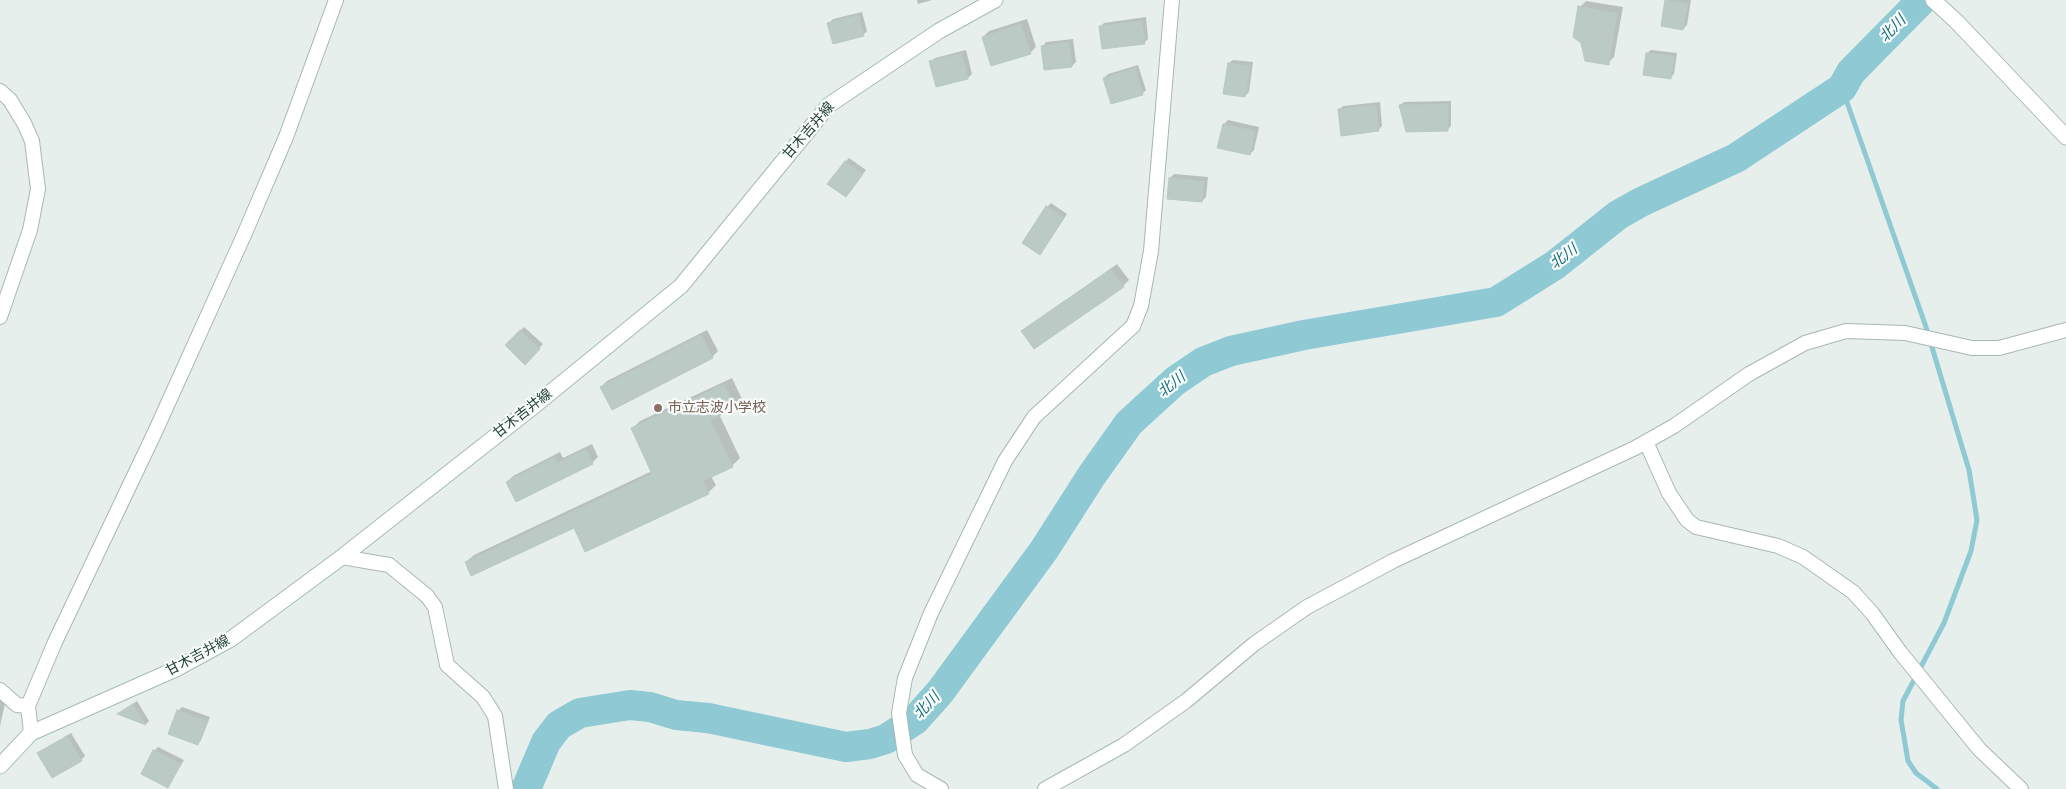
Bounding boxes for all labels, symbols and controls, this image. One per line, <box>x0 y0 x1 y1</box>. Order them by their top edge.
water label: 北川 <box>1876 12 1910 46</box>
street label: 甘木吉井線 <box>780 99 838 163</box>
water label: 北川 <box>1547 241 1581 273</box>
water label: 北川 <box>1155 369 1189 401</box>
street label: 甘木吉井線 <box>490 386 556 442</box>
place label: 市立志波小学校 <box>668 400 766 416</box>
marker: 市立志波小学校 <box>652 402 664 414</box>
street label: 甘木吉井線 <box>163 632 233 680</box>
water label: 北川 <box>910 689 944 723</box>

